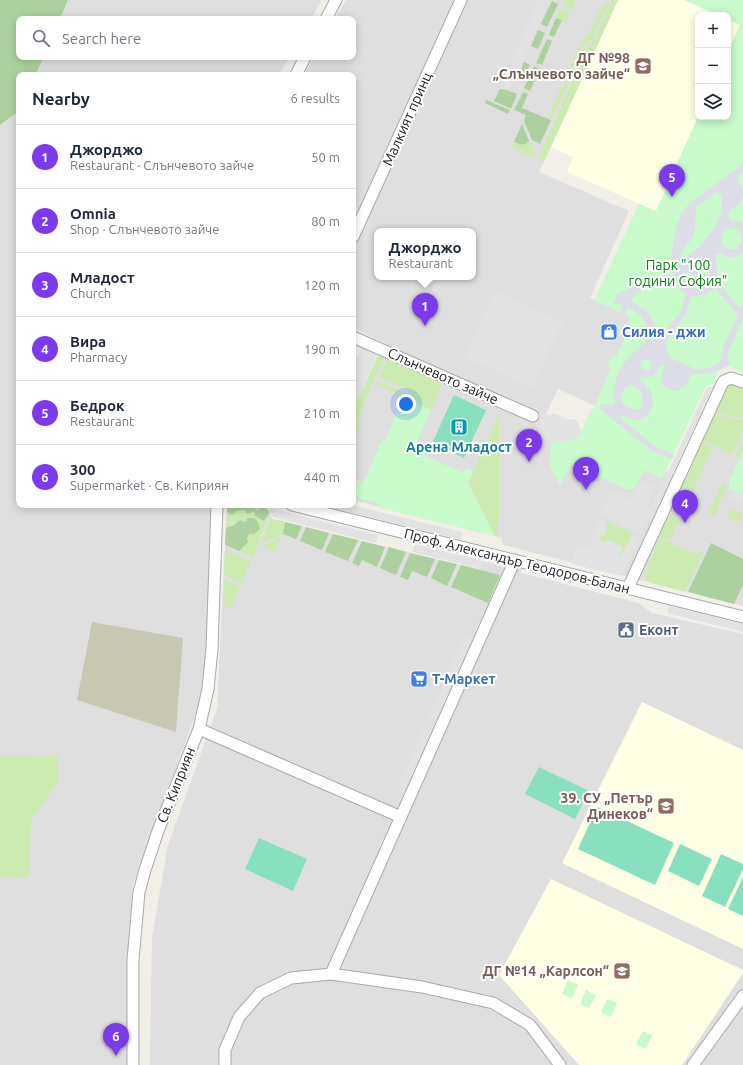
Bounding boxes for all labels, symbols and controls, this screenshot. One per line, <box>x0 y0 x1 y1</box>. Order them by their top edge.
map controls <box>695 12 731 120</box>
button: + <box>695 12 731 48</box>
search box <box>16 16 356 60</box>
icon: search <box>30 27 52 49</box>
text: Search here <box>62 30 141 47</box>
button: − <box>695 48 731 84</box>
place label: ДГ №98 „Слънчевото зайче“ <box>493 50 630 82</box>
school or university icon: ДГ №98 „Слънчевото зайче“ <box>633 56 653 76</box>
street label: Малкият принц <box>379 70 435 168</box>
button: layers <box>695 84 731 120</box>
text: Nearby <box>32 89 90 108</box>
text: 6 results <box>290 91 340 105</box>
text: Джорджо <box>70 141 143 158</box>
text: 1 <box>41 150 49 164</box>
text: 50 m <box>311 150 340 164</box>
text: Restaurant · Слънчевото зайче <box>70 158 254 172</box>
pin: 5 <box>659 164 685 197</box>
text: Omnia <box>70 205 116 222</box>
text: 2 <box>41 214 49 228</box>
text: 80 m <box>311 214 340 228</box>
text: Shop · Слънчевото зайче <box>70 222 219 236</box>
popup <box>374 228 476 280</box>
text: Джорджо <box>388 239 462 256</box>
text: Restaurant <box>388 256 453 270</box>
park label: Парк "100 години София" <box>629 257 727 289</box>
text: Младост <box>70 269 135 286</box>
text: 3 <box>41 278 49 292</box>
text: 120 m <box>304 278 340 292</box>
text: Church <box>70 286 111 300</box>
pin: 1 <box>412 293 438 326</box>
shop icon: Силия - джи <box>599 322 619 342</box>
place label: Силия - джи <box>622 324 705 340</box>
text: Вира <box>70 333 106 350</box>
text: 4 <box>41 342 49 356</box>
text: 190 m <box>304 342 340 356</box>
street label: Слънчевото зайче <box>385 344 501 408</box>
text: Pharmacy <box>70 350 127 364</box>
your location <box>396 394 416 414</box>
text: Бедрок <box>70 397 125 414</box>
text: 5 <box>41 406 49 420</box>
text: 210 m <box>304 406 340 420</box>
text: Restaurant <box>70 414 134 428</box>
building icon: Арена Младост <box>449 417 469 437</box>
pin: 2 <box>516 429 542 462</box>
place label: Арена Младост <box>406 439 512 455</box>
pin: 3 <box>573 457 599 490</box>
text: 300 <box>70 461 95 478</box>
text: 6 <box>41 470 49 484</box>
text: 440 m <box>304 470 340 484</box>
text: Supermarket · Св. Киприян <box>70 478 229 492</box>
pin: 4 <box>672 490 698 523</box>
street label: Проф. Александър Теодоров-Балан <box>402 525 632 597</box>
public building icon: Еконт <box>616 620 636 640</box>
place label: Еконт <box>639 622 679 638</box>
supermarket icon: Т-Маркет <box>409 669 429 689</box>
place label: Т-Маркет <box>432 671 496 687</box>
street label: Св. Киприян <box>154 745 198 825</box>
place label: 39. СУ „Петър Динеков“ <box>561 790 653 822</box>
school or university icon: 39. СУ „Петър Динеков“ <box>656 796 676 816</box>
school or university icon: ДГ №14 „Карлсон“ <box>612 961 632 981</box>
place label: ДГ №14 „Карлсон“ <box>482 963 609 979</box>
pin: 6 <box>103 1023 129 1056</box>

